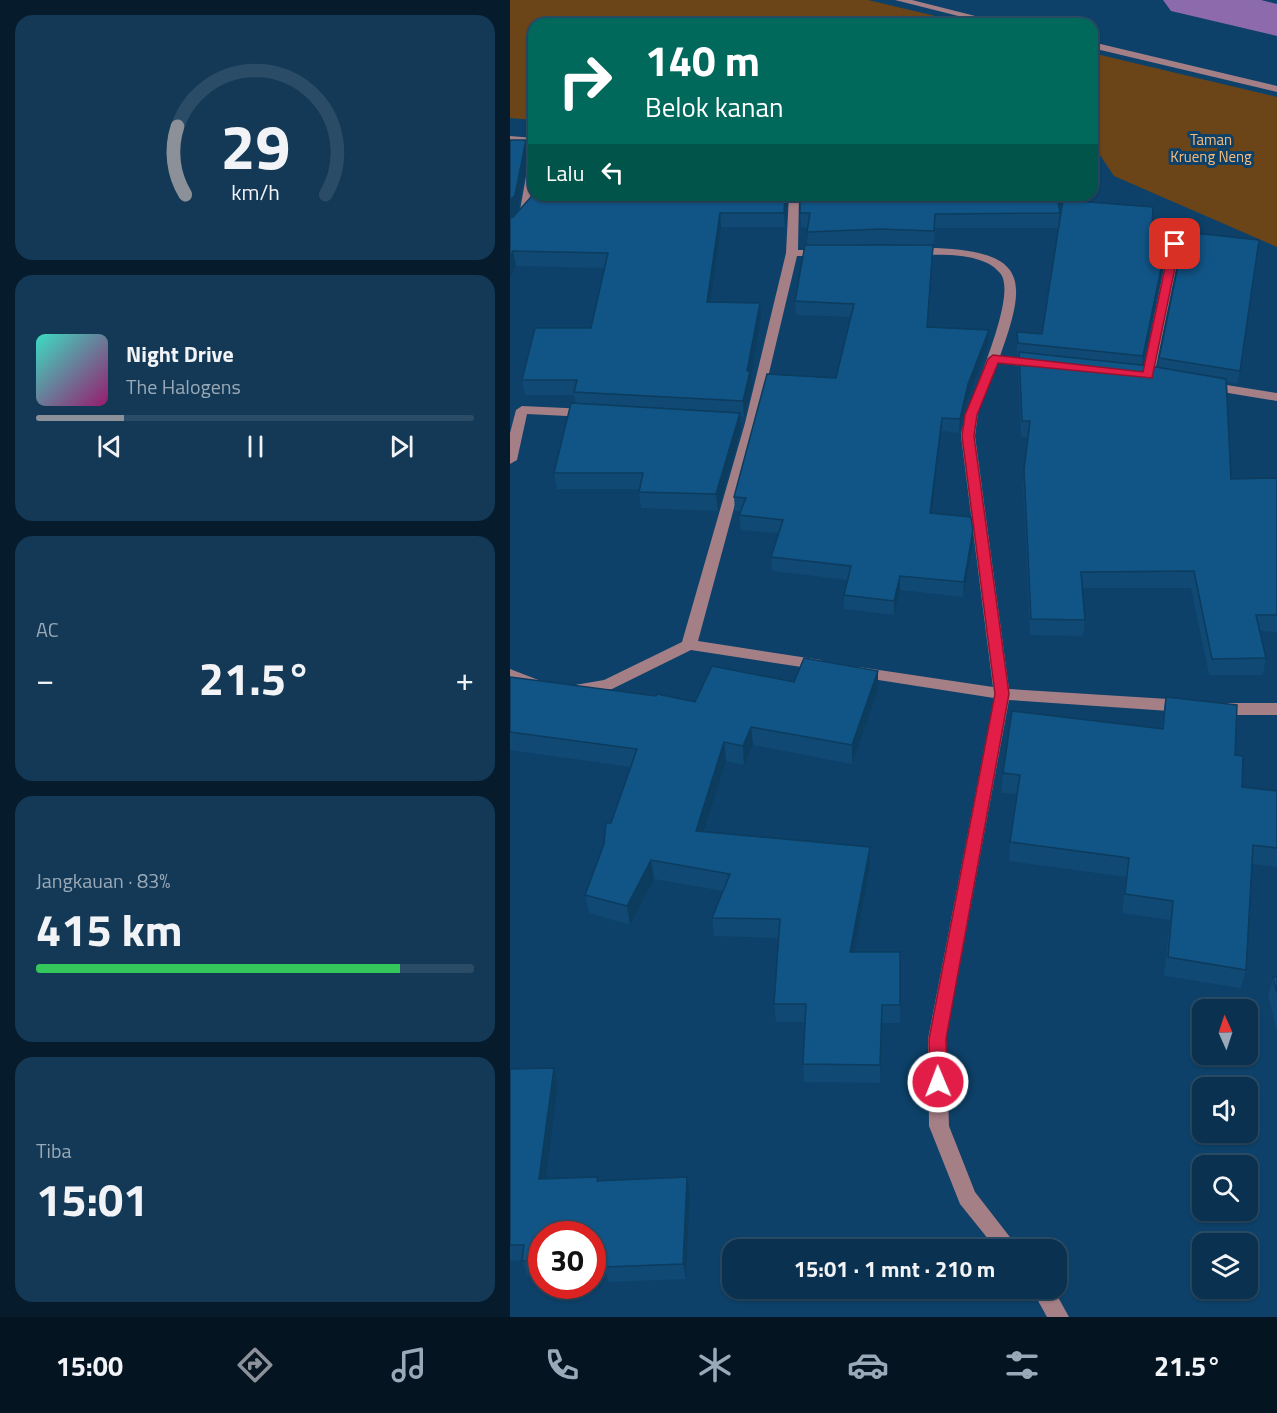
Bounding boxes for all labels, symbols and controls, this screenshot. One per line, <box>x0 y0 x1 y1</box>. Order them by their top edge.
text: 140 m <box>645 28 760 92</box>
icon: right <box>546 42 624 120</box>
text: Belok kanan <box>645 86 784 127</box>
text: 29 <box>220 98 290 193</box>
park label: Taman Krueng Neng <box>1170 128 1252 168</box>
text: Lalu <box>546 156 584 190</box>
icon: left <box>596 156 629 189</box>
text: km/h <box>231 176 279 208</box>
pin <box>1149 218 1200 269</box>
icon: arrive <box>1158 227 1191 260</box>
text: Night Drive <box>126 337 234 371</box>
text: The Halogens <box>126 371 241 402</box>
icon: previous <box>93 430 126 463</box>
icon: pause <box>239 430 272 463</box>
icon: next <box>385 430 418 463</box>
text: AC <box>36 614 59 645</box>
text: 21.5° <box>199 644 311 712</box>
text: − <box>36 654 54 704</box>
text: + <box>456 654 474 704</box>
text: Jangkauan · 83% <box>36 865 170 896</box>
text: 415 km <box>36 895 182 963</box>
north arrow <box>1192 999 1258 1065</box>
map controls <box>1192 999 1258 1299</box>
position arrow <box>906 1050 970 1114</box>
button: sound <box>1192 1077 1258 1143</box>
text: Tiba <box>36 1135 71 1166</box>
button: search <box>1192 1155 1258 1221</box>
text: 15:01 <box>36 1165 148 1233</box>
speed limit sign: 30 <box>528 1221 606 1299</box>
button: layers <box>1192 1233 1258 1299</box>
text: 15:01 · 1 mnt · 210 m <box>794 1252 995 1286</box>
icon: directions <box>234 1344 276 1386</box>
icon: music <box>388 1344 430 1386</box>
icon: phone <box>541 1344 583 1386</box>
icon: climate <box>694 1344 736 1386</box>
icon: car <box>847 1344 889 1386</box>
icon: filters <box>1001 1344 1043 1386</box>
text: 15:00 <box>56 1345 123 1386</box>
text: 21.5° <box>1154 1345 1221 1386</box>

